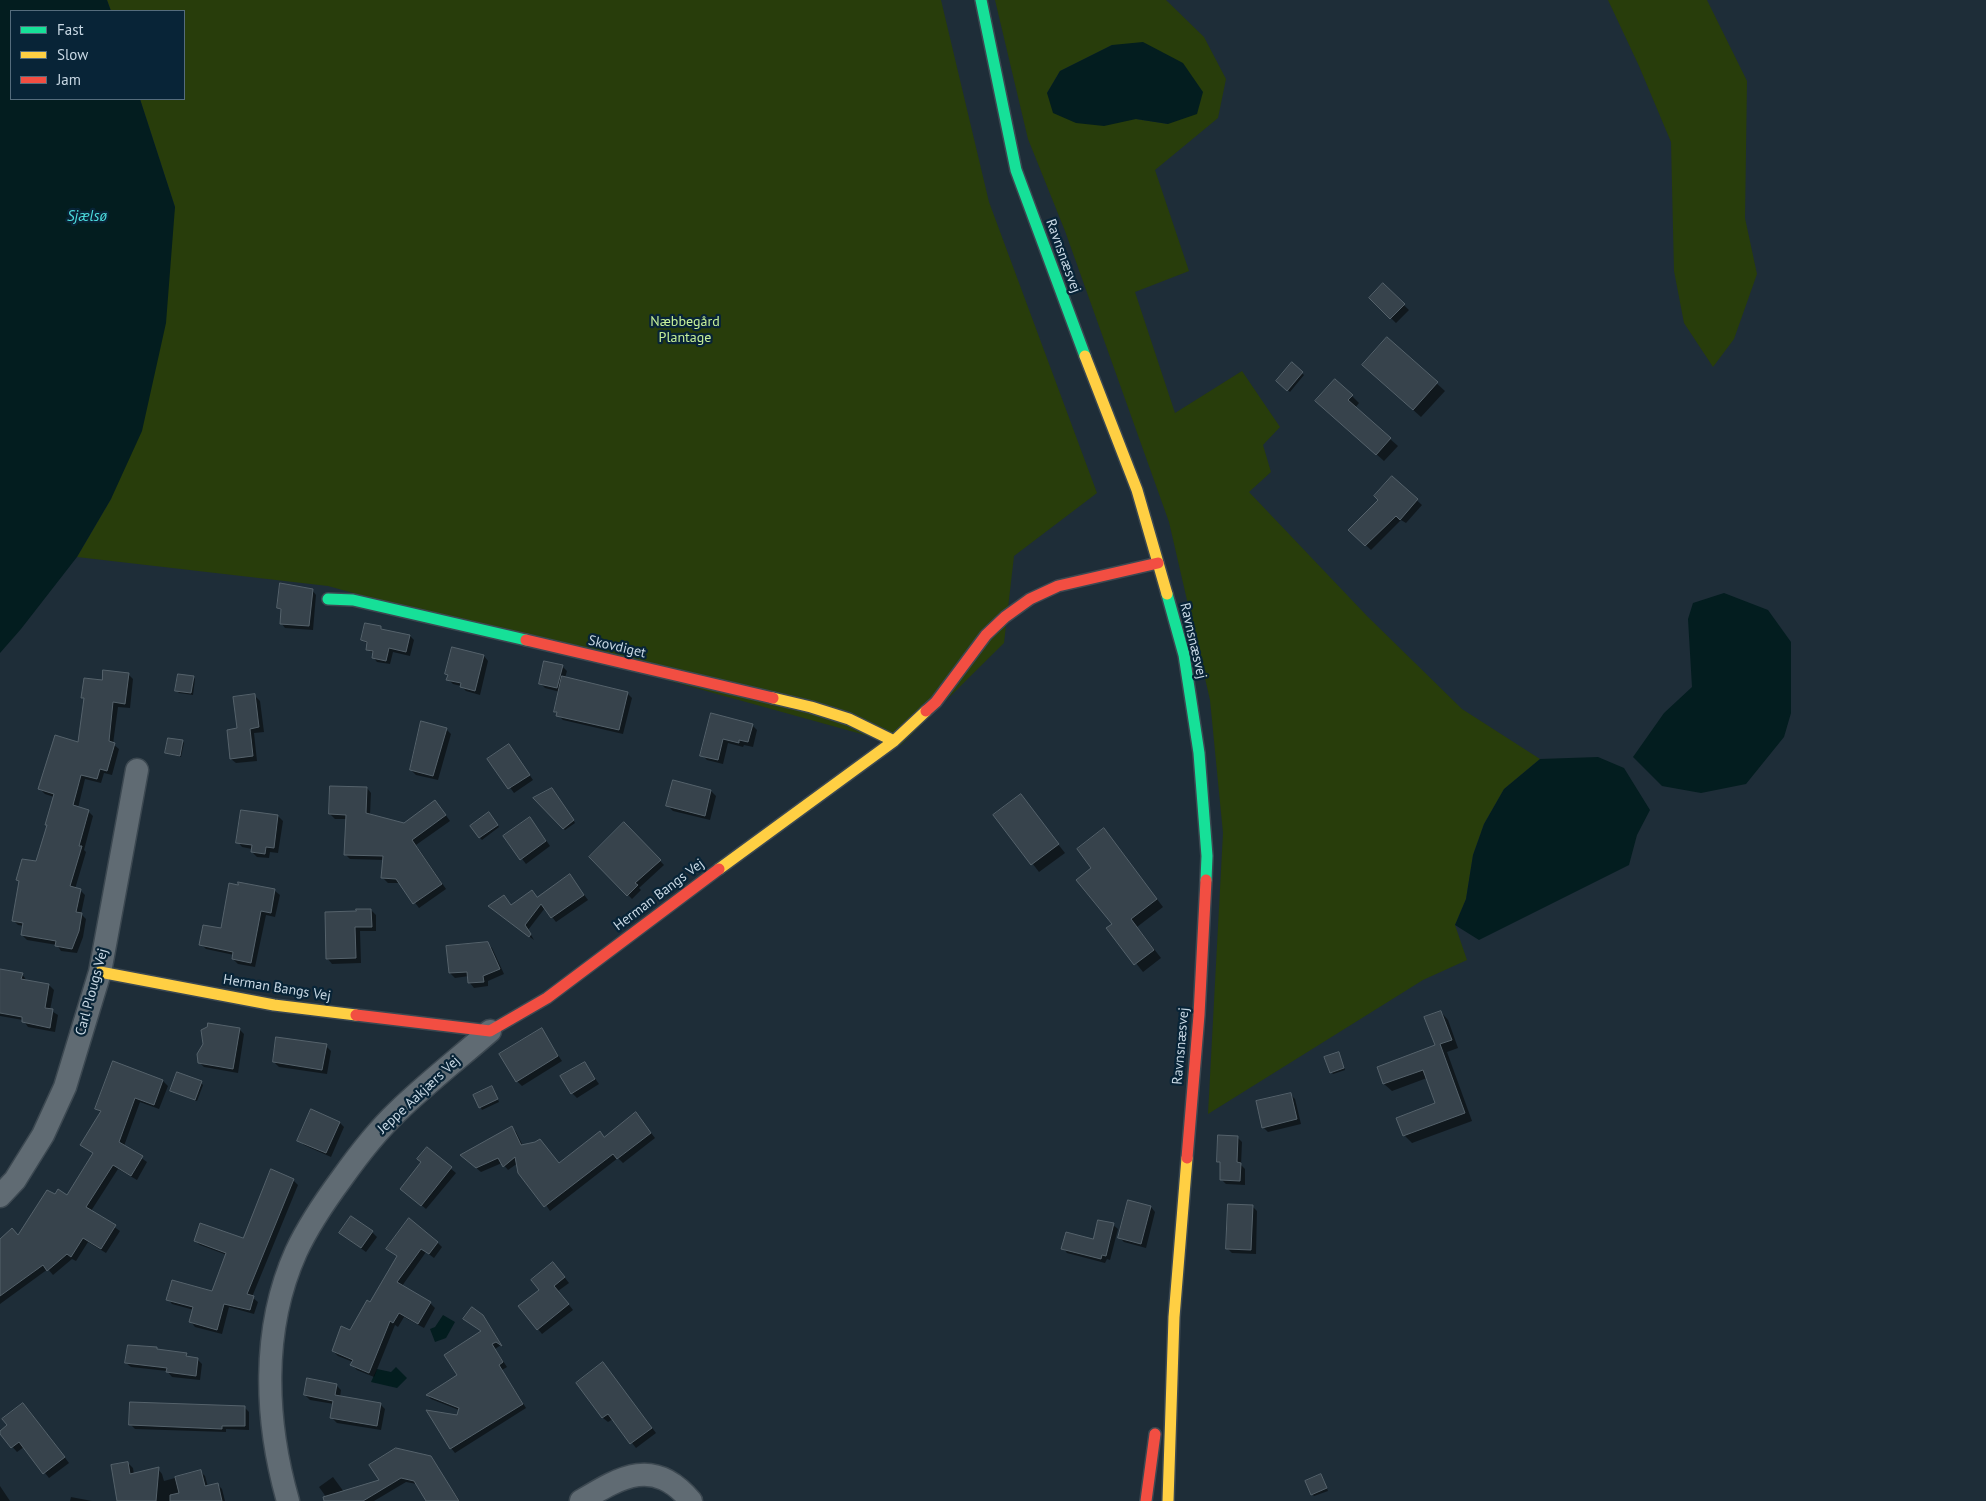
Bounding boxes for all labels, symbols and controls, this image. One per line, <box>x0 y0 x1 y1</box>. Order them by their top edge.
legend <box>10 10 185 100</box>
text: Fast <box>57 20 84 39</box>
text: Slow <box>57 45 88 64</box>
text: Jam <box>57 70 81 89</box>
water label: Sjælsø <box>67 208 107 226</box>
street label: Ravnsnæsvej <box>1042 217 1084 295</box>
park label: Næbbegård Plantage <box>650 314 720 347</box>
street label: Ravnsnæsvej <box>1176 601 1210 681</box>
street label: Skovdiget <box>587 632 647 662</box>
street label: Herman Bangs Vej <box>610 856 708 934</box>
street label: Carl Plougs Vej <box>72 947 112 1037</box>
street label: Herman Bangs Vej <box>222 971 332 1005</box>
street label: Ravnsnæsvej <box>1169 1007 1193 1085</box>
street label: Jeppe Aakjærs Vej <box>374 1053 464 1137</box>

